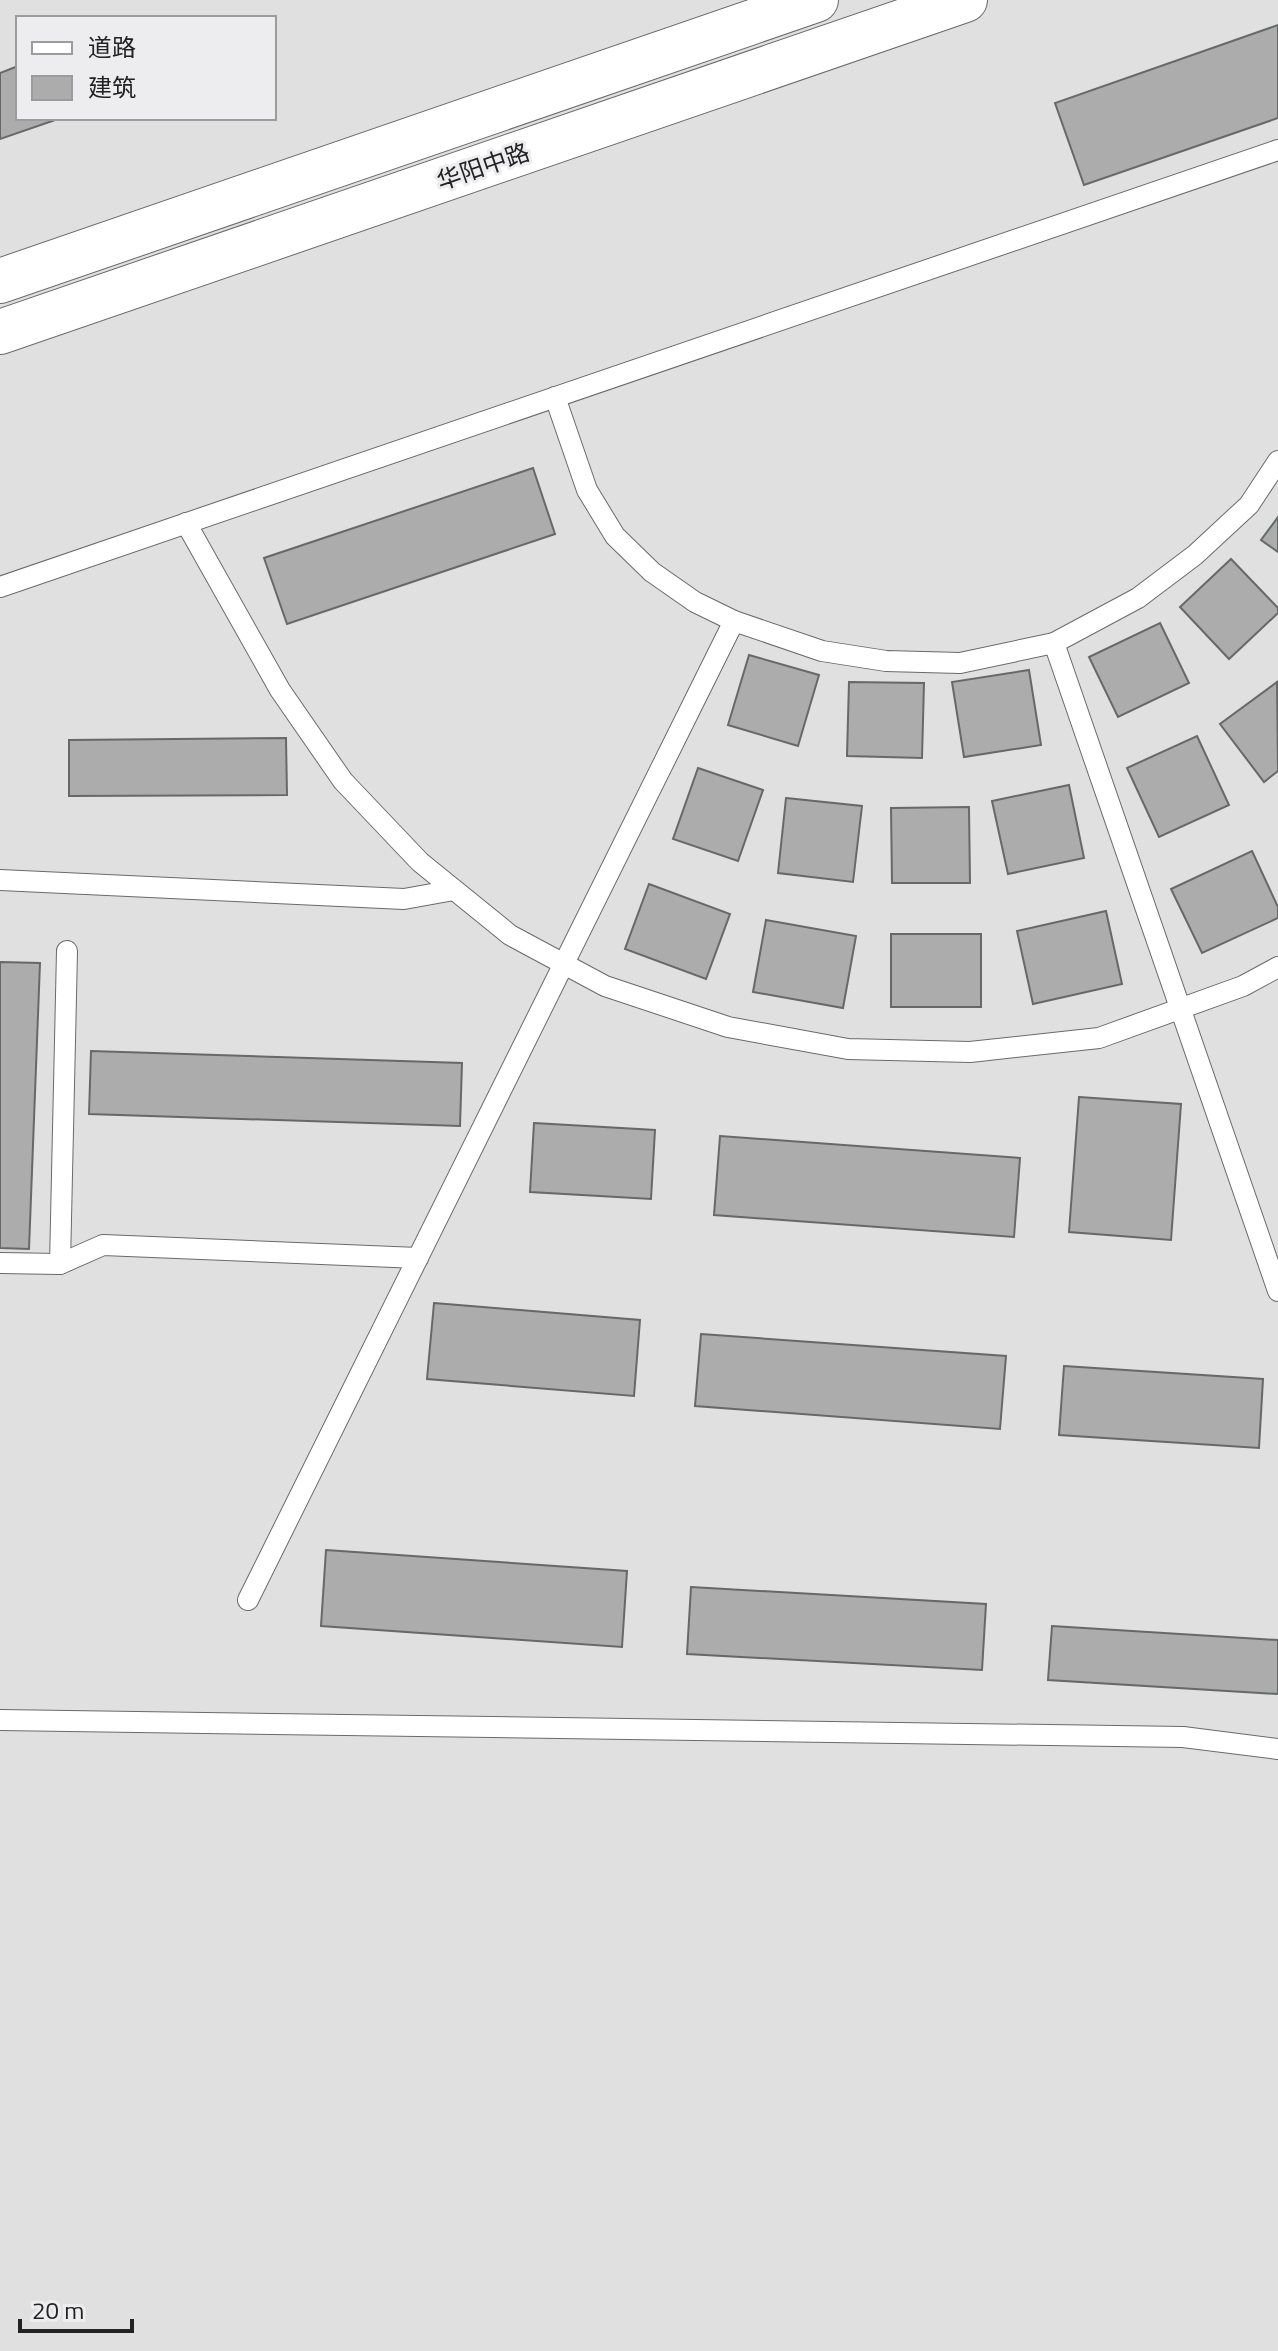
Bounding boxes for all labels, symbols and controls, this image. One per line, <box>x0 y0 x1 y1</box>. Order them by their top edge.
legend <box>16 16 276 120</box>
text: 道路 <box>88 29 136 65</box>
text: 建筑 <box>88 69 136 105</box>
street label: 华阳中路 <box>432 133 534 199</box>
scale bar <box>20 2283 132 2333</box>
text: 20 m <box>32 2292 84 2328</box>

